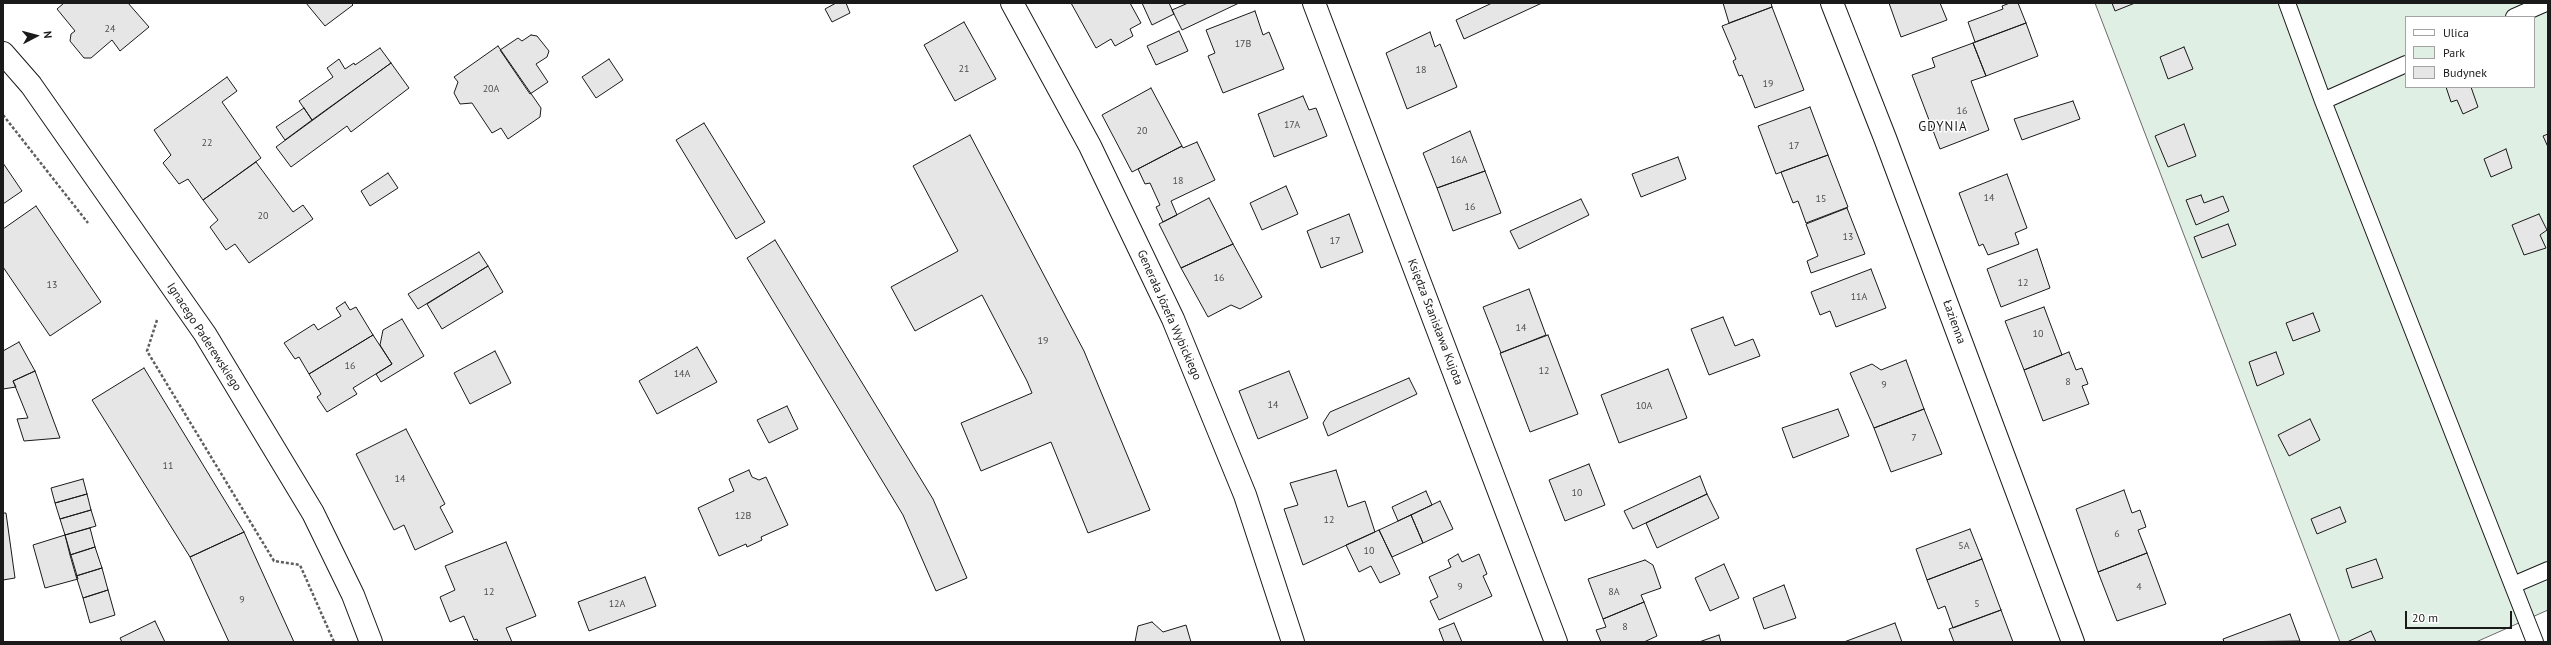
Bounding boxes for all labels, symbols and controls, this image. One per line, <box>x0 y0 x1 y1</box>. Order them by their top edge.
north arrow <box>16 16 56 56</box>
legend <box>2405 16 2535 88</box>
house number: 24 <box>105 23 115 35</box>
text: Ulica <box>2443 25 2469 40</box>
text: N <box>41 30 55 39</box>
house number: 17B <box>1235 38 1251 50</box>
text: Park <box>2443 45 2465 60</box>
house number: 21 <box>959 63 969 75</box>
house number: 18 <box>1416 64 1426 76</box>
text: Budynek <box>2443 65 2487 80</box>
house number: 19 <box>1763 78 1773 90</box>
house number: 20A <box>483 83 499 95</box>
house number: 16 <box>1957 105 1967 117</box>
house number: 17A <box>1284 119 1300 131</box>
district label: GDYNIA <box>1918 119 1968 135</box>
house number: 20 <box>1137 125 1147 137</box>
house number: 22 <box>202 137 212 149</box>
house number: 17 <box>1789 140 1799 152</box>
house number: 16A <box>1451 154 1467 166</box>
house number: 18 <box>1173 175 1183 187</box>
house number: 14 <box>1984 192 1994 204</box>
house number: 15 <box>1816 193 1826 205</box>
house number: 16 <box>1465 201 1475 213</box>
house number: 20 <box>258 210 268 222</box>
house number: 13 <box>1843 231 1853 243</box>
house number: 17 <box>1330 235 1340 247</box>
street label: Generała Józefa Wybickiego <box>1134 248 1204 382</box>
street label: Księdza Stanisława Kujota <box>1404 257 1466 387</box>
house number: 16 <box>1214 272 1224 284</box>
house number: 12 <box>2018 277 2028 289</box>
house number: 13 <box>47 279 57 291</box>
street label: Ignacego Paderewskiego <box>164 280 244 394</box>
house number: 11A <box>1851 291 1867 303</box>
street label: Łazienna <box>1939 298 1969 346</box>
house number: 14 <box>1516 322 1526 334</box>
house number: 10 <box>2033 328 2043 340</box>
house number: 19 <box>1038 335 1048 347</box>
house number: 16 <box>345 360 355 372</box>
house number: 12 <box>1539 365 1549 377</box>
house number: 14A <box>674 368 690 380</box>
house number: 8 <box>2065 376 2071 388</box>
house number: 9 <box>1881 379 1887 391</box>
house number: 14 <box>1268 399 1278 411</box>
house number: 10A <box>1636 400 1652 412</box>
house number: 7 <box>1911 432 1917 444</box>
house number: 11 <box>163 460 173 472</box>
house number: 14 <box>395 473 405 485</box>
house number: 10 <box>1572 487 1582 499</box>
house number: 12B <box>735 510 751 522</box>
house number: 12 <box>1324 514 1334 526</box>
house number: 6 <box>2114 528 2120 540</box>
house number: 5A <box>1958 540 1970 552</box>
house number: 10 <box>1364 545 1374 557</box>
house number: 9 <box>1457 581 1463 593</box>
house number: 4 <box>2136 581 2142 593</box>
house number: 12 <box>484 586 494 598</box>
house number: 8A <box>1608 586 1620 598</box>
house number: 9 <box>239 594 245 606</box>
house number: 12A <box>609 598 625 610</box>
house number: 5 <box>1974 598 1980 610</box>
scale bar <box>2407 603 2514 629</box>
text: 20 m <box>2412 610 2438 625</box>
house number: 8 <box>1622 621 1628 633</box>

